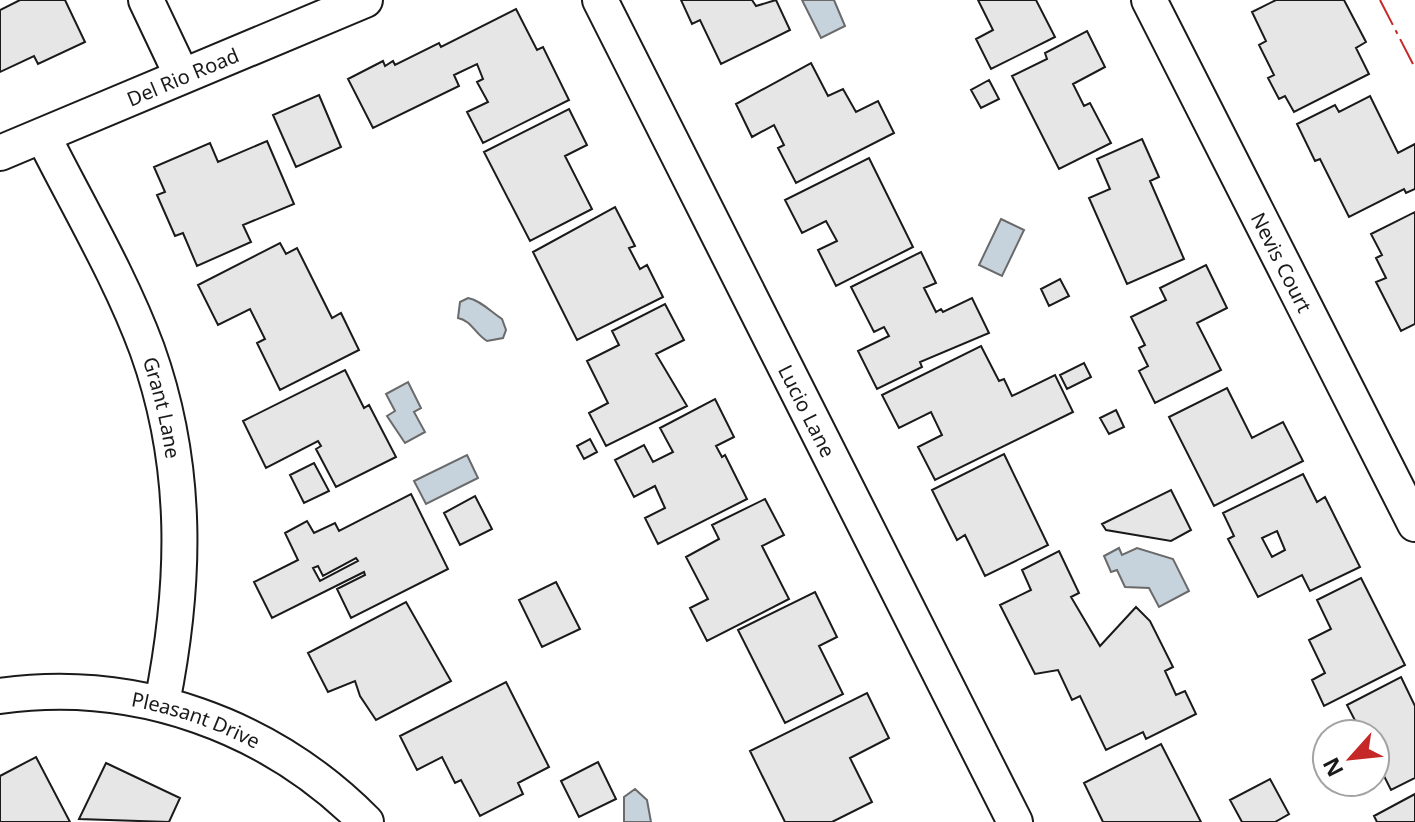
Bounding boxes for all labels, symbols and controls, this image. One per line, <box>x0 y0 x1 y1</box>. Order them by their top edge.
street label: Del Rio Road <box>122 41 243 112</box>
street label: Nevis Court <box>1245 208 1319 317</box>
street label: Grant Lane <box>137 353 187 460</box>
street label: Lucio Lane <box>773 360 842 461</box>
street label: Pleasant Drive <box>129 685 265 754</box>
north arrow <box>1311 718 1391 798</box>
text: N <box>1315 753 1350 782</box>

